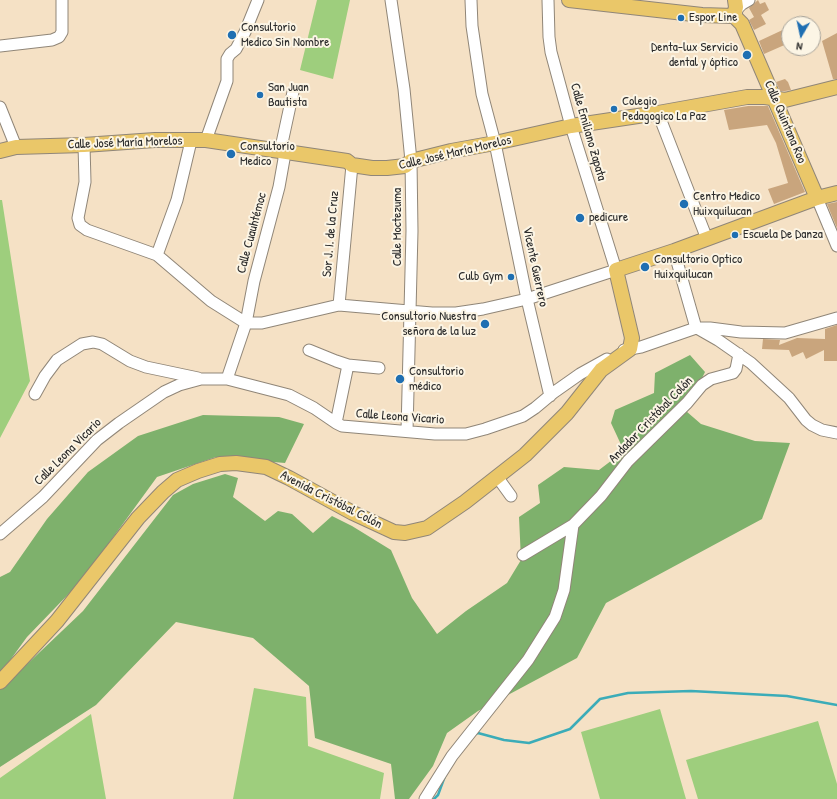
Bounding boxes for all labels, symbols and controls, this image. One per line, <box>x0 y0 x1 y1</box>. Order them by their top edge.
place label: Espor Line <box>689 10 737 26</box>
marker: Espor Line <box>676 13 686 23</box>
north arrow <box>781 16 821 56</box>
place label: Consultorio Medico Sin Nombre <box>241 20 329 51</box>
marker: Consultorio Medico Sin Nombre <box>226 29 238 41</box>
text: N <box>795 39 803 54</box>
place label: Denta-lux Servicio dental y óptico <box>651 40 738 71</box>
marker: Denta-lux Servicio dental y óptico <box>741 49 753 61</box>
street label: Calle Quintana Roo <box>761 78 809 166</box>
place label: San Juan Bautista <box>268 80 309 111</box>
street label: Calle Emiliano Zapata <box>567 81 609 183</box>
marker: San Juan Bautista <box>255 90 265 100</box>
place label: Colegio Pedagogico La Paz <box>622 94 706 125</box>
marker: Colegio Pedagogico La Paz <box>609 104 619 114</box>
street label: Calle José María Morelos <box>397 132 513 174</box>
street label: Calle José María Morelos <box>67 133 183 153</box>
place label: Consultorio Medico <box>240 139 295 170</box>
marker: Consultorio Medico <box>225 148 237 160</box>
street label: Calle Moctezuma <box>390 188 406 266</box>
place label: Centro Medico Huixquilucan <box>693 189 760 220</box>
street label: Sor J. I. de la Cruz <box>319 190 343 278</box>
street label: Calle Cuauhtémoc <box>234 191 270 275</box>
marker: Centro Medico Huixquilucan <box>678 198 690 210</box>
place label: pedicure <box>589 210 628 226</box>
marker: pedicure <box>574 212 586 224</box>
street label: Vicente Guerrero <box>519 226 551 308</box>
place label: Escuela De Danza <box>743 227 823 243</box>
marker: Escuela De Danza <box>730 230 740 240</box>
place label: Consultorio Optico Huixquilucan <box>654 252 742 283</box>
marker: Consultorio Optico Huixquilucan <box>639 261 651 273</box>
place label: Culb Gym <box>458 269 503 285</box>
marker: Culb Gym <box>506 272 516 282</box>
place label: Consultorio Nuestra señora de la luz <box>381 309 476 340</box>
marker: Consultorio Nuestra señora de la luz <box>479 318 491 330</box>
place label: Consultorio médico <box>409 364 464 395</box>
marker: Consultorio médico <box>394 373 406 385</box>
street label: Andador Cristóbal Colón <box>606 373 696 467</box>
street label: Calle Leona Vicario <box>355 406 445 428</box>
street label: Calle Leona Vicario <box>31 415 105 489</box>
street label: Avenida Cristóbal Colón <box>277 468 385 532</box>

